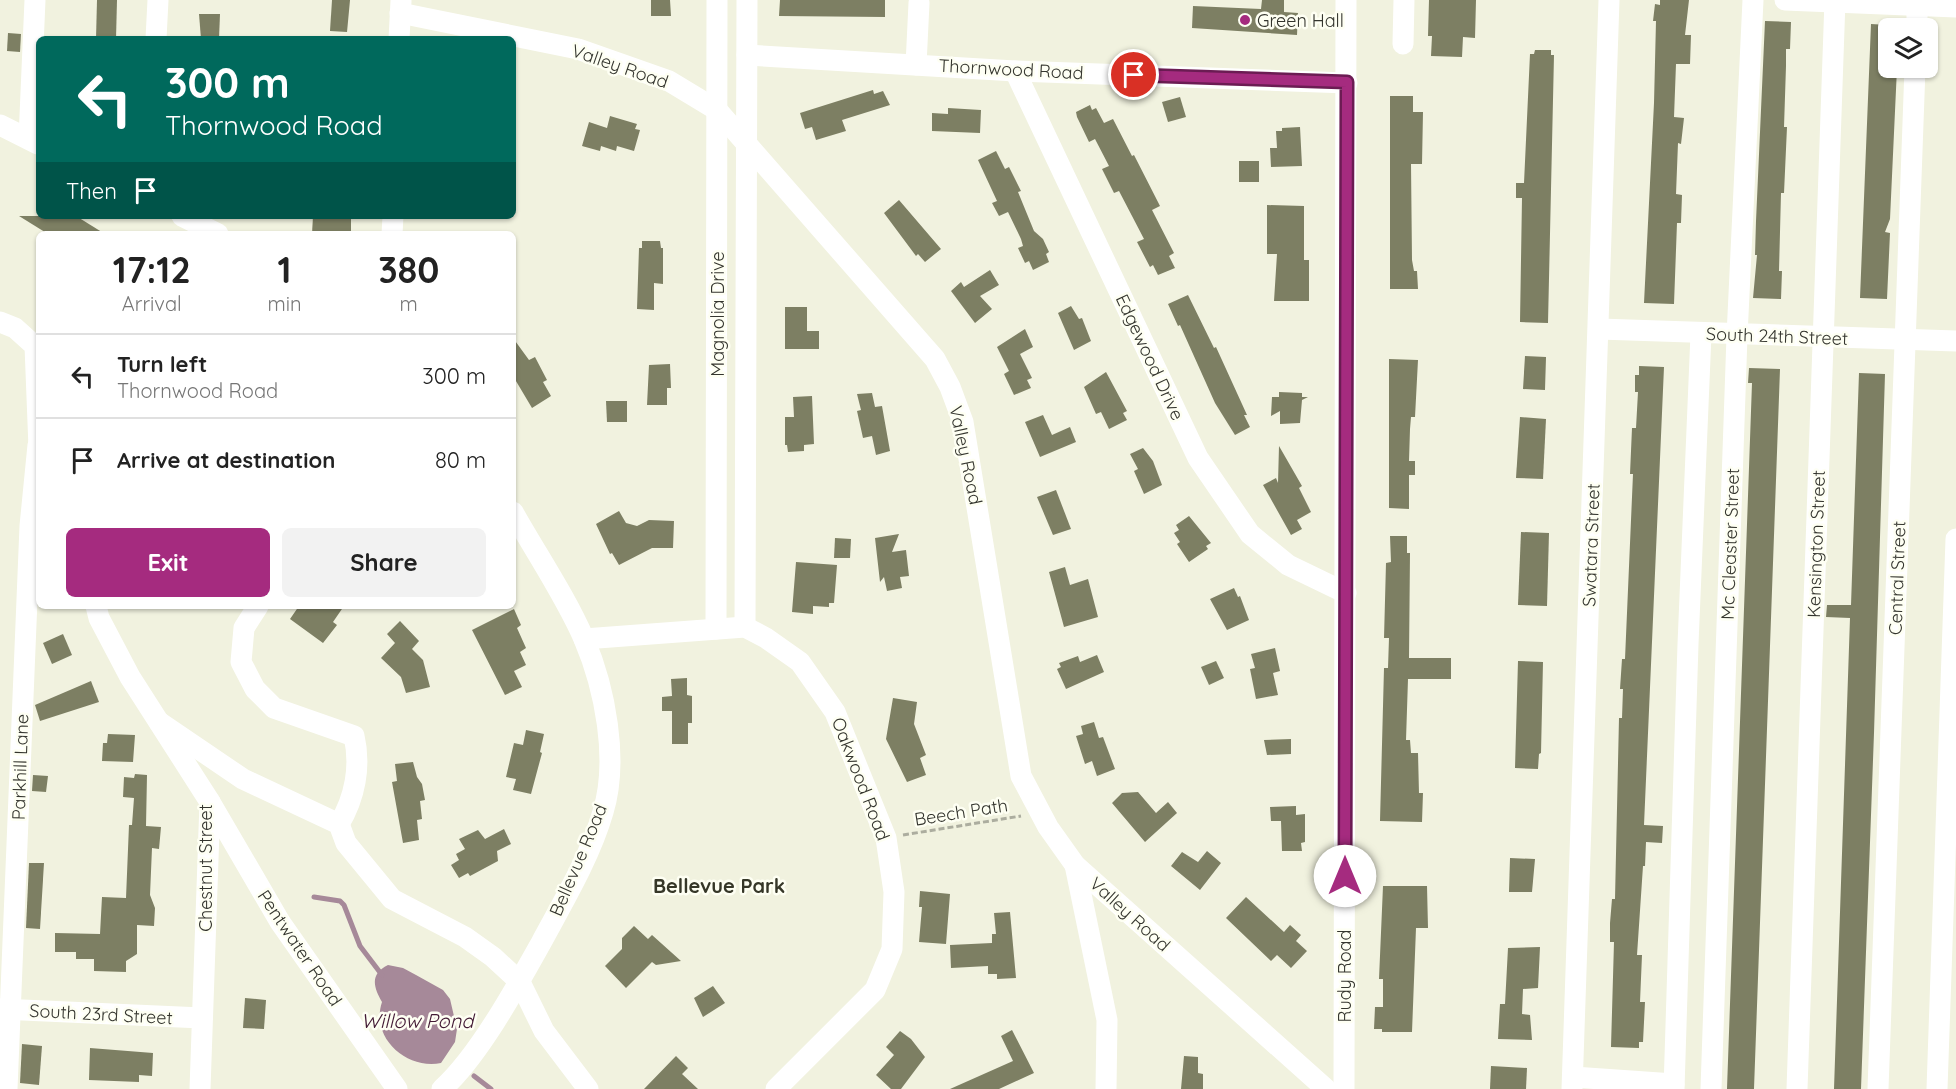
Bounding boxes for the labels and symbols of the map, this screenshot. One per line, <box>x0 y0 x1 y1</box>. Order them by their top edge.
place label: Green Hall <box>1257 9 1344 32</box>
marker: Green Hall <box>1238 13 1252 27</box>
street label: Valley Road <box>569 39 671 93</box>
pin <box>1108 49 1159 100</box>
street label: Thornwood Road <box>938 54 1084 84</box>
street label: Magnolia Drive <box>706 251 729 377</box>
street label: Edgewood Drive <box>1111 290 1189 424</box>
street label: South 24th Street <box>1706 322 1848 350</box>
street label: Valley Road <box>944 403 988 507</box>
street label: Mc Cleaster Street <box>1716 468 1744 620</box>
street label: Kensington Street <box>1802 470 1830 618</box>
street label: Swatara Street <box>1577 483 1605 607</box>
street label: Central Street <box>1884 520 1910 636</box>
street label: Parkhill Lane <box>7 713 33 821</box>
street label: Oakwood Road <box>827 714 895 844</box>
street label: Beech Path <box>913 793 1009 831</box>
street label: Bellevue Road <box>544 800 612 920</box>
street label: Chestnut Street <box>194 804 217 932</box>
position arrow <box>1313 844 1377 908</box>
street label: Valley Road <box>1085 872 1175 956</box>
district label: Bellevue Park <box>653 873 785 898</box>
street label: Pentwater Road <box>253 886 347 1010</box>
street label: Rudy Road <box>1333 930 1356 1022</box>
street label: South 23rd Street <box>29 999 173 1029</box>
water label: Willow Pond <box>361 1008 476 1033</box>

